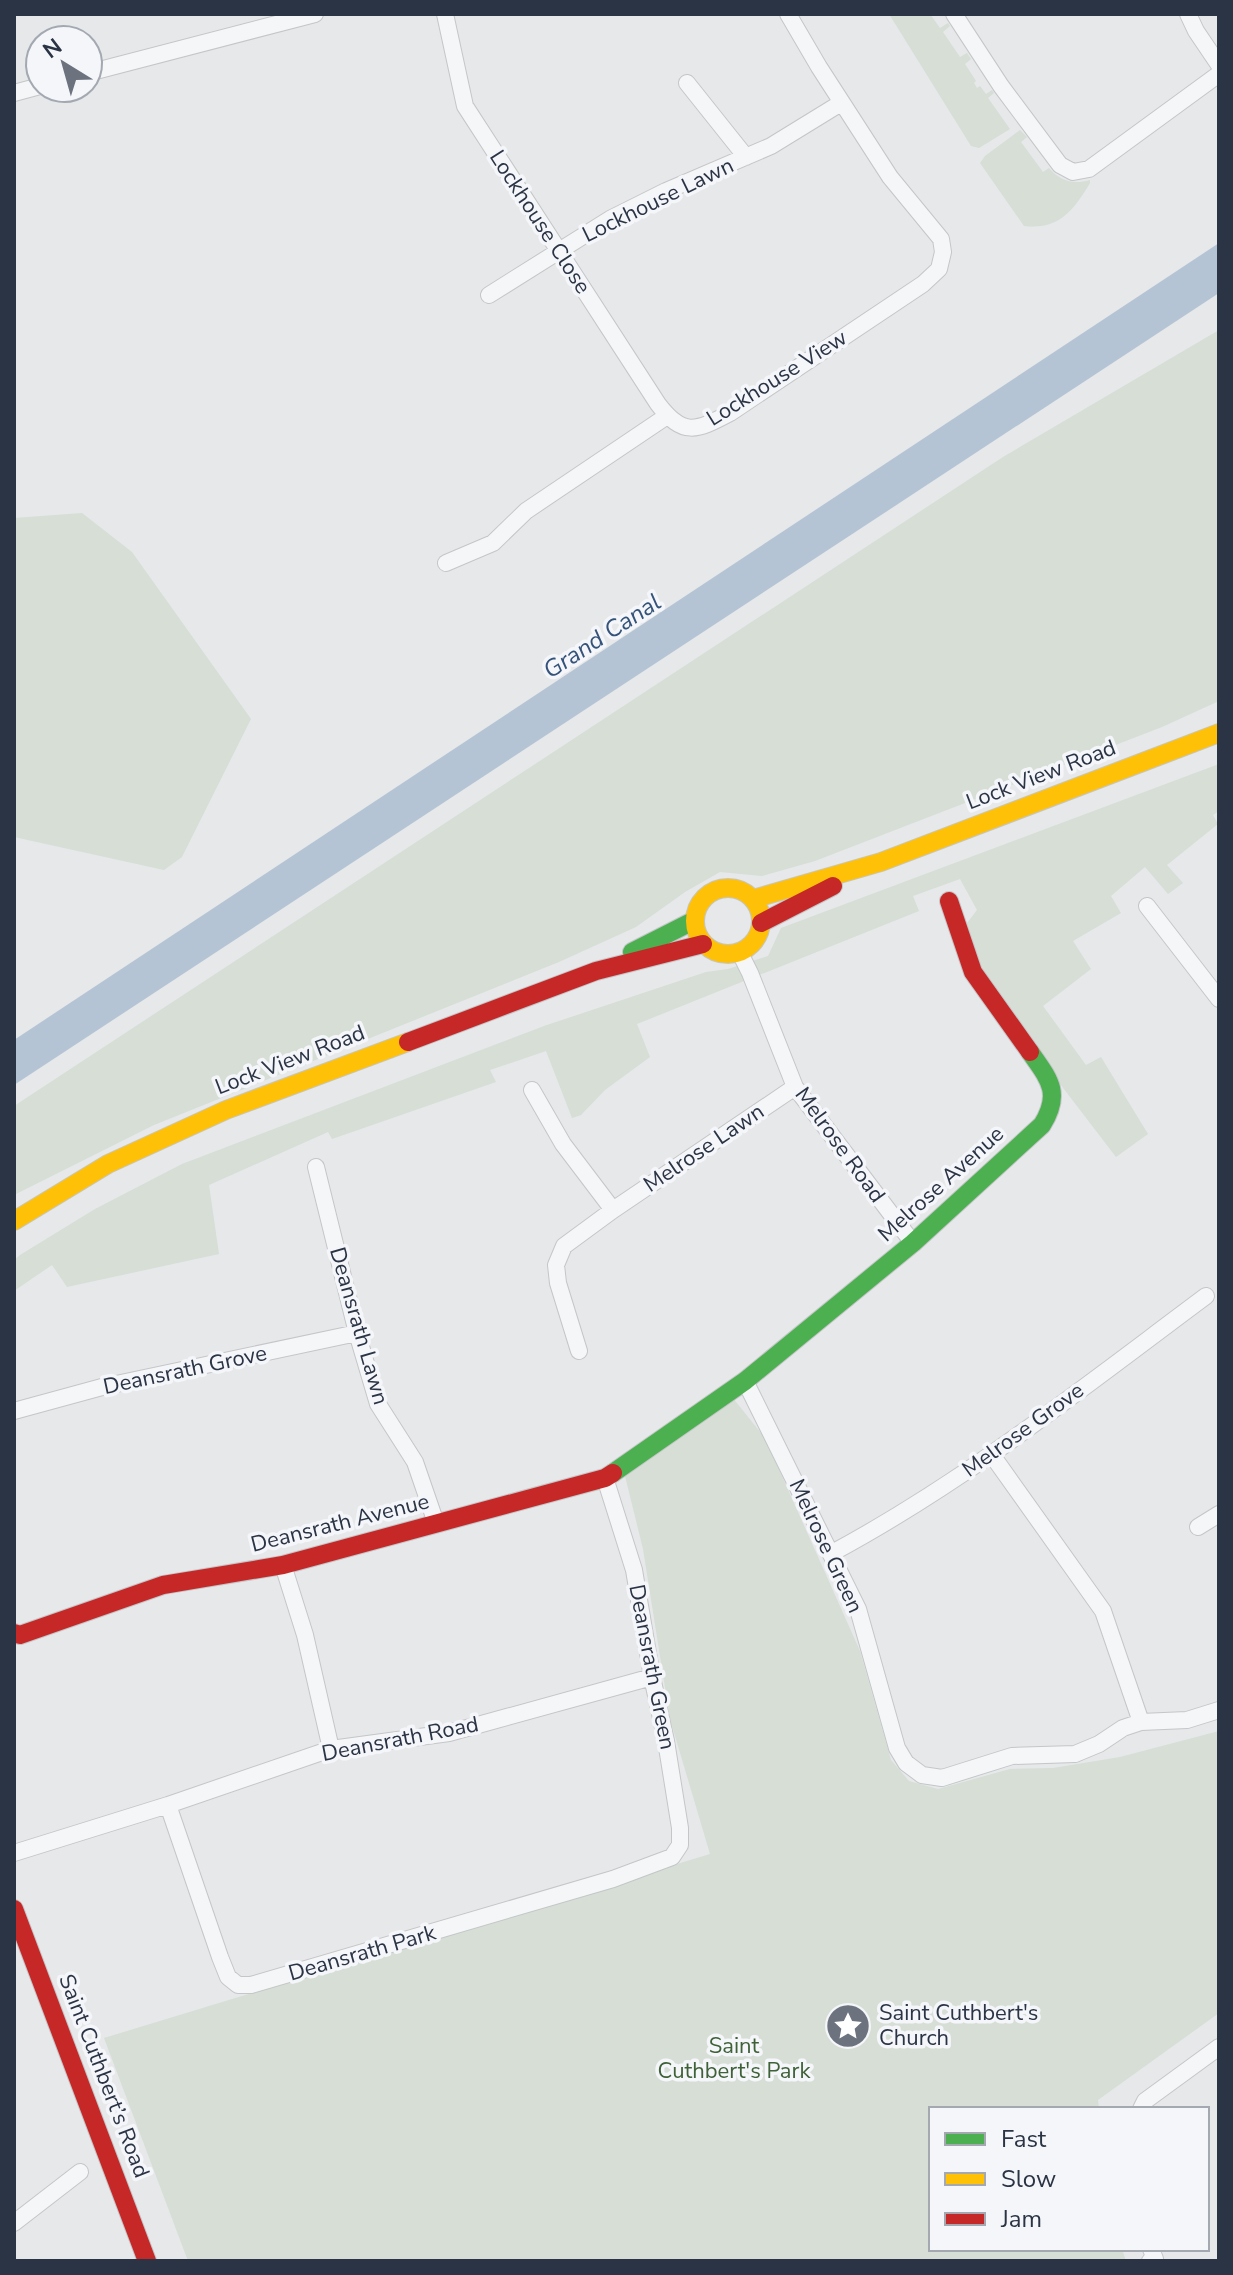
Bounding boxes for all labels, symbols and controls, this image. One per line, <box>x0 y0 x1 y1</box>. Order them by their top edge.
north arrow <box>24 24 104 104</box>
text: N <box>37 32 68 66</box>
street label: Lockhouse Close <box>482 144 598 300</box>
street label: Lockhouse Lawn <box>577 150 739 250</box>
street label: Lockhouse View <box>701 323 853 433</box>
water label: Grand Canal <box>537 586 667 686</box>
street label: Lock View Road <box>962 733 1120 817</box>
street label: Lock View Road <box>211 1018 369 1102</box>
street label: Melrose Road <box>788 1081 892 1209</box>
street label: Melrose Lawn <box>638 1097 770 1199</box>
street label: Melrose Avenue <box>872 1119 1010 1249</box>
street label: Deansrath Lawn <box>322 1244 396 1408</box>
street label: Deansrath Grove <box>100 1338 270 1402</box>
street label: Melrose Grove <box>956 1376 1090 1484</box>
street label: Melrose Green <box>782 1474 870 1618</box>
street label: Deansrath Avenue <box>248 1486 432 1560</box>
street label: Deansrath Green <box>621 1582 683 1752</box>
street label: Deansrath Road <box>319 1709 481 1769</box>
street label: Deansrath Park <box>285 1917 440 1988</box>
street label: Saint Cuthbert’s Road <box>51 1970 157 2182</box>
place label: Saint Cuthbert's Church <box>879 1998 1038 2053</box>
place icon: Saint Cuthbert's Church <box>824 2002 872 2050</box>
park label: Saint Cuthbert's Park <box>658 2031 811 2086</box>
legend <box>929 2107 1209 2251</box>
text: Fast <box>1001 2123 1047 2155</box>
text: Slow <box>1001 2163 1056 2195</box>
text: Jam <box>1000 2203 1042 2235</box>

